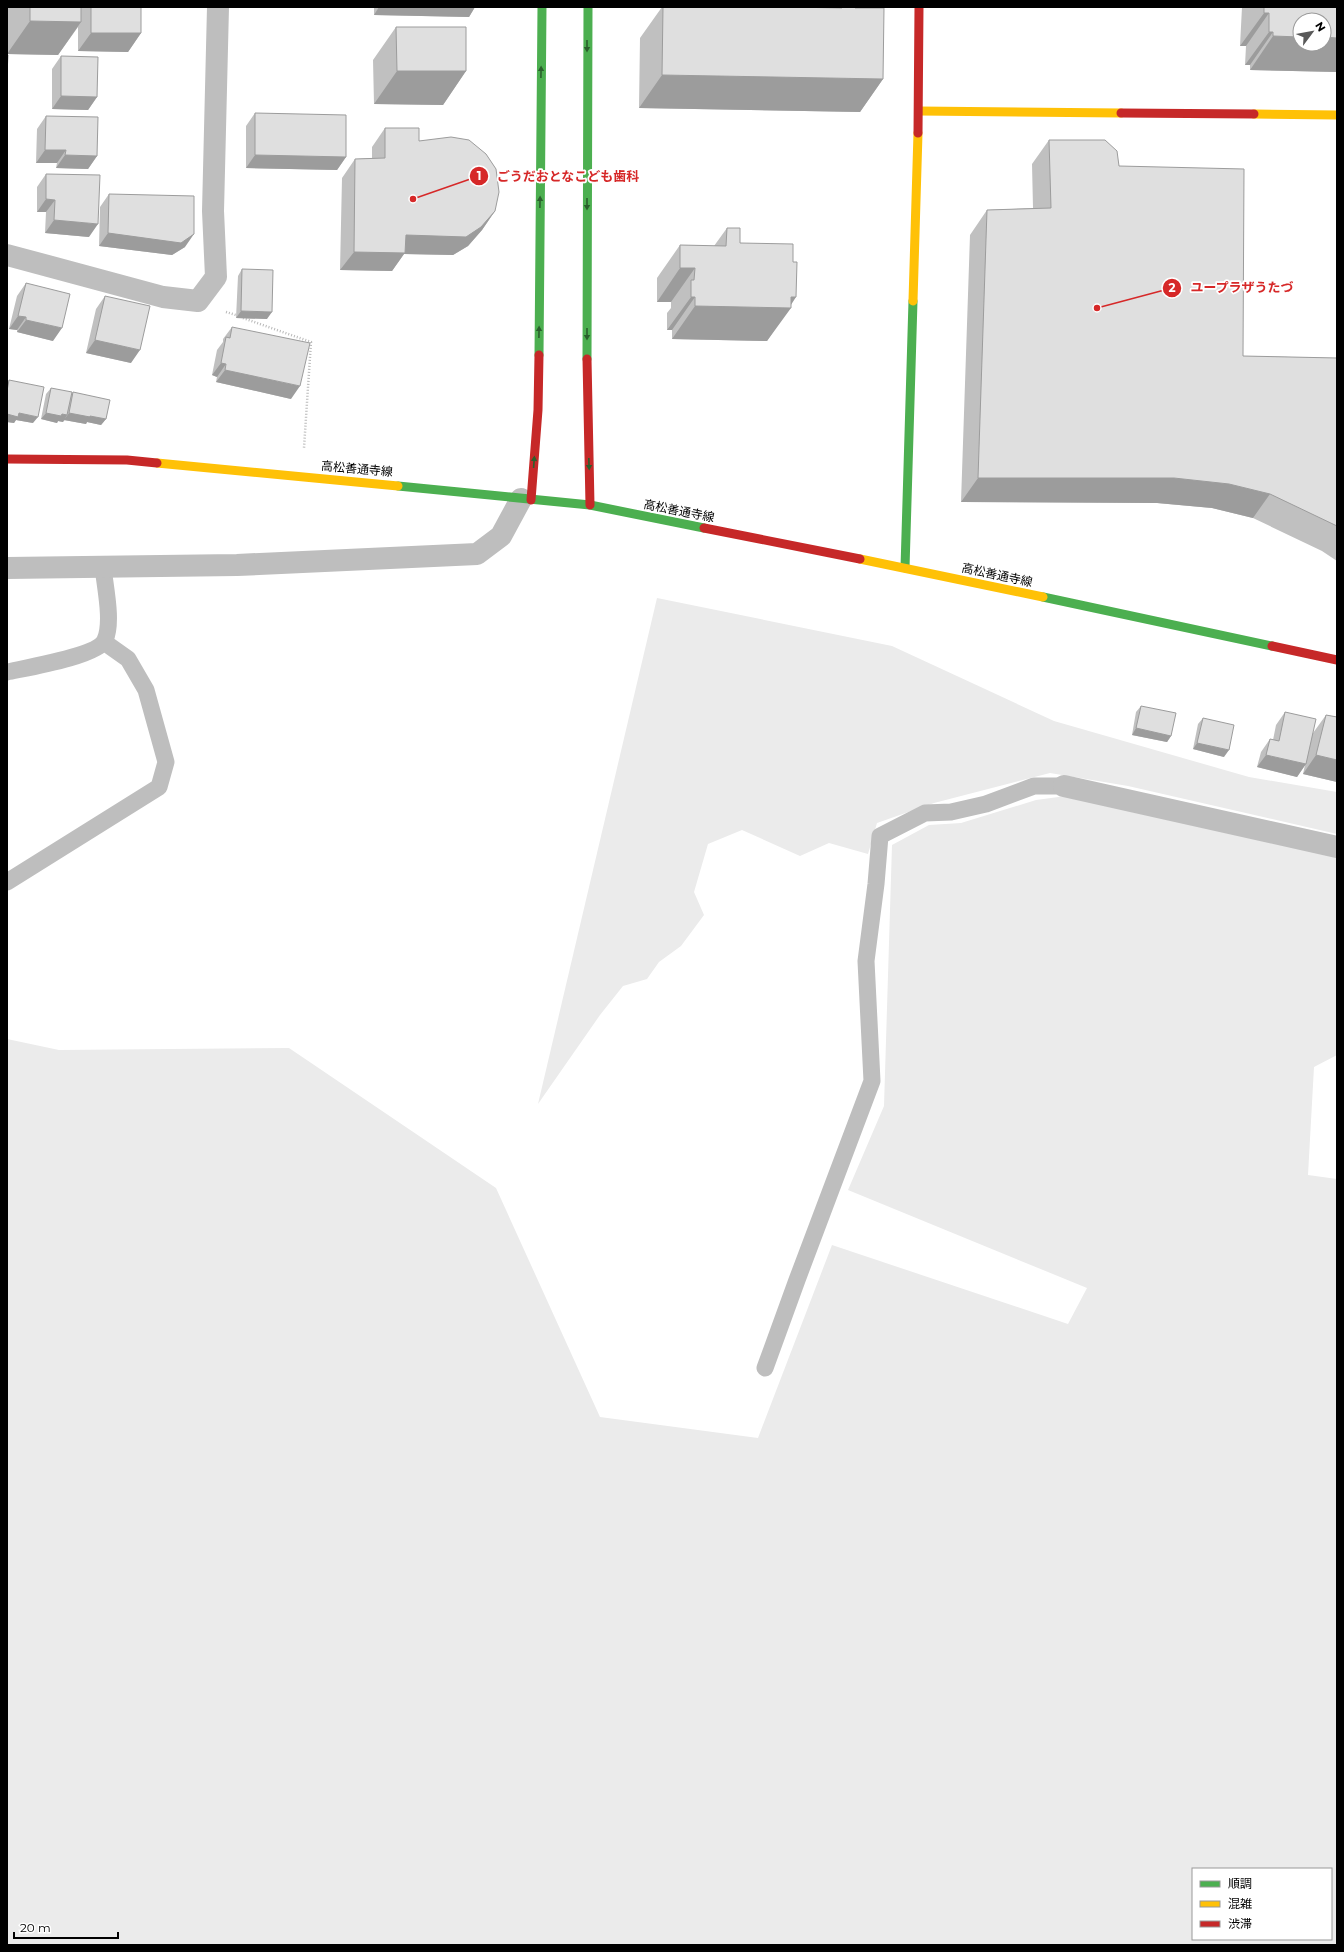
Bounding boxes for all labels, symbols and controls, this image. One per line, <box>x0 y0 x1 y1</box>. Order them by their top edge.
north arrow <box>1292 12 1332 52</box>
text: N <box>1312 19 1329 34</box>
one-way arrow <box>584 40 590 53</box>
one-way arrow <box>538 65 544 78</box>
callout: ごうだおとなこども歯科 <box>469 164 648 189</box>
text: 1 <box>477 168 481 183</box>
text: ごうだおとなこども歯科 <box>497 168 639 184</box>
one-way arrow <box>537 195 543 208</box>
one-way arrow <box>584 198 590 211</box>
callout: ユープラザうたづ <box>1162 275 1302 300</box>
text: ユープラザうたづ <box>1190 279 1294 295</box>
text: 2 <box>1168 280 1176 295</box>
one-way arrow <box>536 325 542 338</box>
one-way arrow <box>584 328 590 341</box>
one-way arrow <box>531 456 538 468</box>
street label: 高松善通寺線 <box>321 458 394 479</box>
one-way arrow <box>585 458 592 470</box>
street label: 高松善通寺線 <box>642 496 716 525</box>
street label: 高松善通寺線 <box>960 560 1034 589</box>
legend <box>1192 1868 1332 1940</box>
text: 順調 <box>1228 1876 1252 1891</box>
text: 混雑 <box>1228 1896 1252 1911</box>
scale bar <box>14 1914 118 1940</box>
text: 渋滞 <box>1228 1916 1252 1931</box>
text: 20 m <box>20 1920 51 1935</box>

